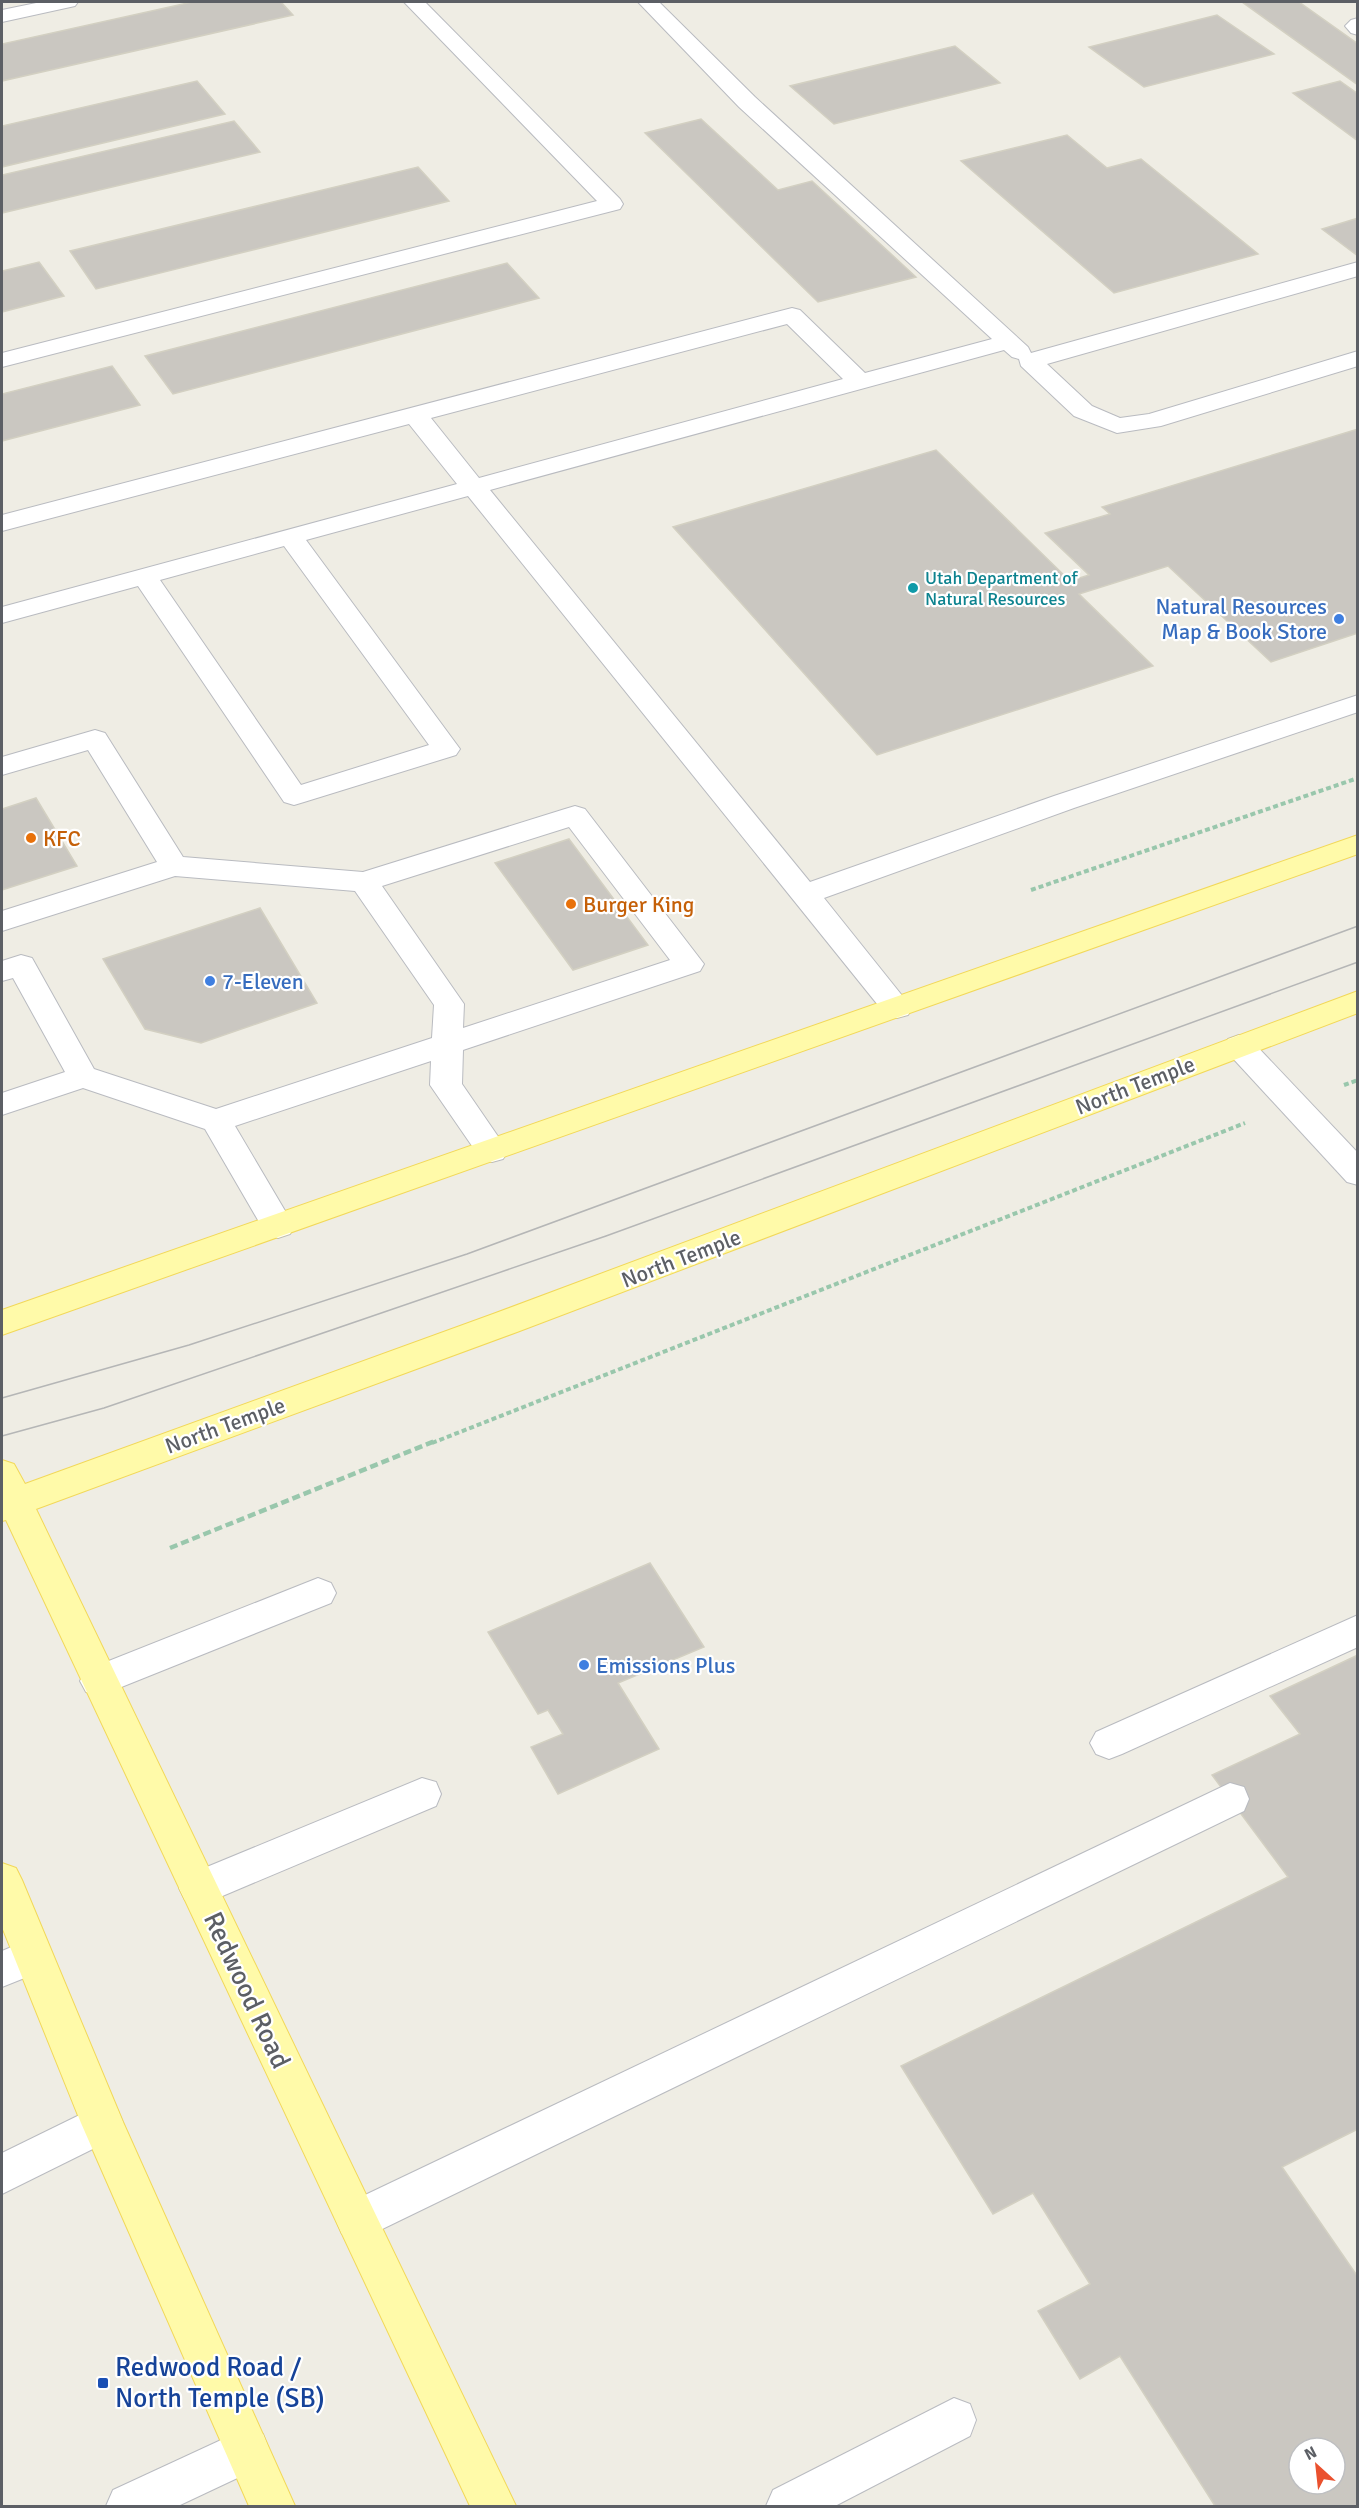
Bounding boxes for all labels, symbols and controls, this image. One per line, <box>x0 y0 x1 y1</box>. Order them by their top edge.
place label: Utah Department of Natural Resources <box>925 567 1079 610</box>
marker: Utah Department of Natural Resources <box>906 581 920 595</box>
place label: Natural Resources Map & Book Store <box>1155 593 1327 645</box>
marker: Natural Resources Map & Book Store <box>1332 612 1346 626</box>
place label: KFC <box>43 825 81 852</box>
marker: KFC <box>24 831 38 845</box>
place label: Burger King <box>583 891 695 918</box>
marker: Burger King <box>564 897 578 911</box>
place label: 7-Eleven <box>222 968 304 995</box>
marker: 7-Eleven <box>203 974 217 988</box>
street label: North Temple <box>1072 1050 1199 1121</box>
street label: North Temple <box>618 1223 745 1294</box>
street label: North Temple <box>161 1391 289 1460</box>
place label: Emissions Plus <box>596 1652 735 1679</box>
marker: Emissions Plus <box>577 1658 591 1672</box>
street label: Redwood Road <box>196 1907 297 2074</box>
place label: Redwood Road / North Temple (SB) <box>115 2351 325 2415</box>
marker: Redwood Road / North Temple (SB) <box>96 2376 110 2390</box>
north arrow <box>1287 2436 1347 2496</box>
text: N <box>1301 2442 1320 2465</box>

